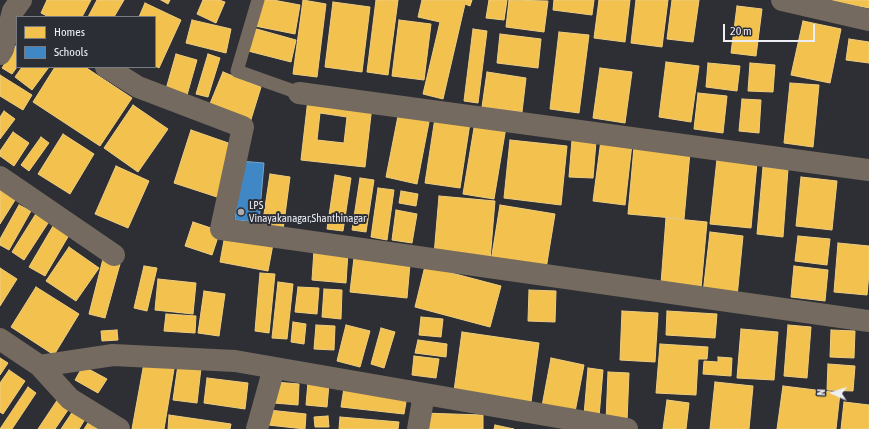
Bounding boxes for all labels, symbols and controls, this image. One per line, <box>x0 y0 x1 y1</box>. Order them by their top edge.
legend <box>16 16 156 68</box>
scale bar <box>725 16 817 42</box>
text: 20 m <box>730 24 752 38</box>
text: Homes <box>54 25 85 39</box>
text: Schools <box>54 45 88 59</box>
place label: LPS Vinayakanagar,Shanthinagar <box>249 199 366 225</box>
marker: LPS Vinayakanagar,Shanthinagar <box>236 207 246 217</box>
north arrow <box>813 373 853 413</box>
text: N <box>815 389 827 396</box>

